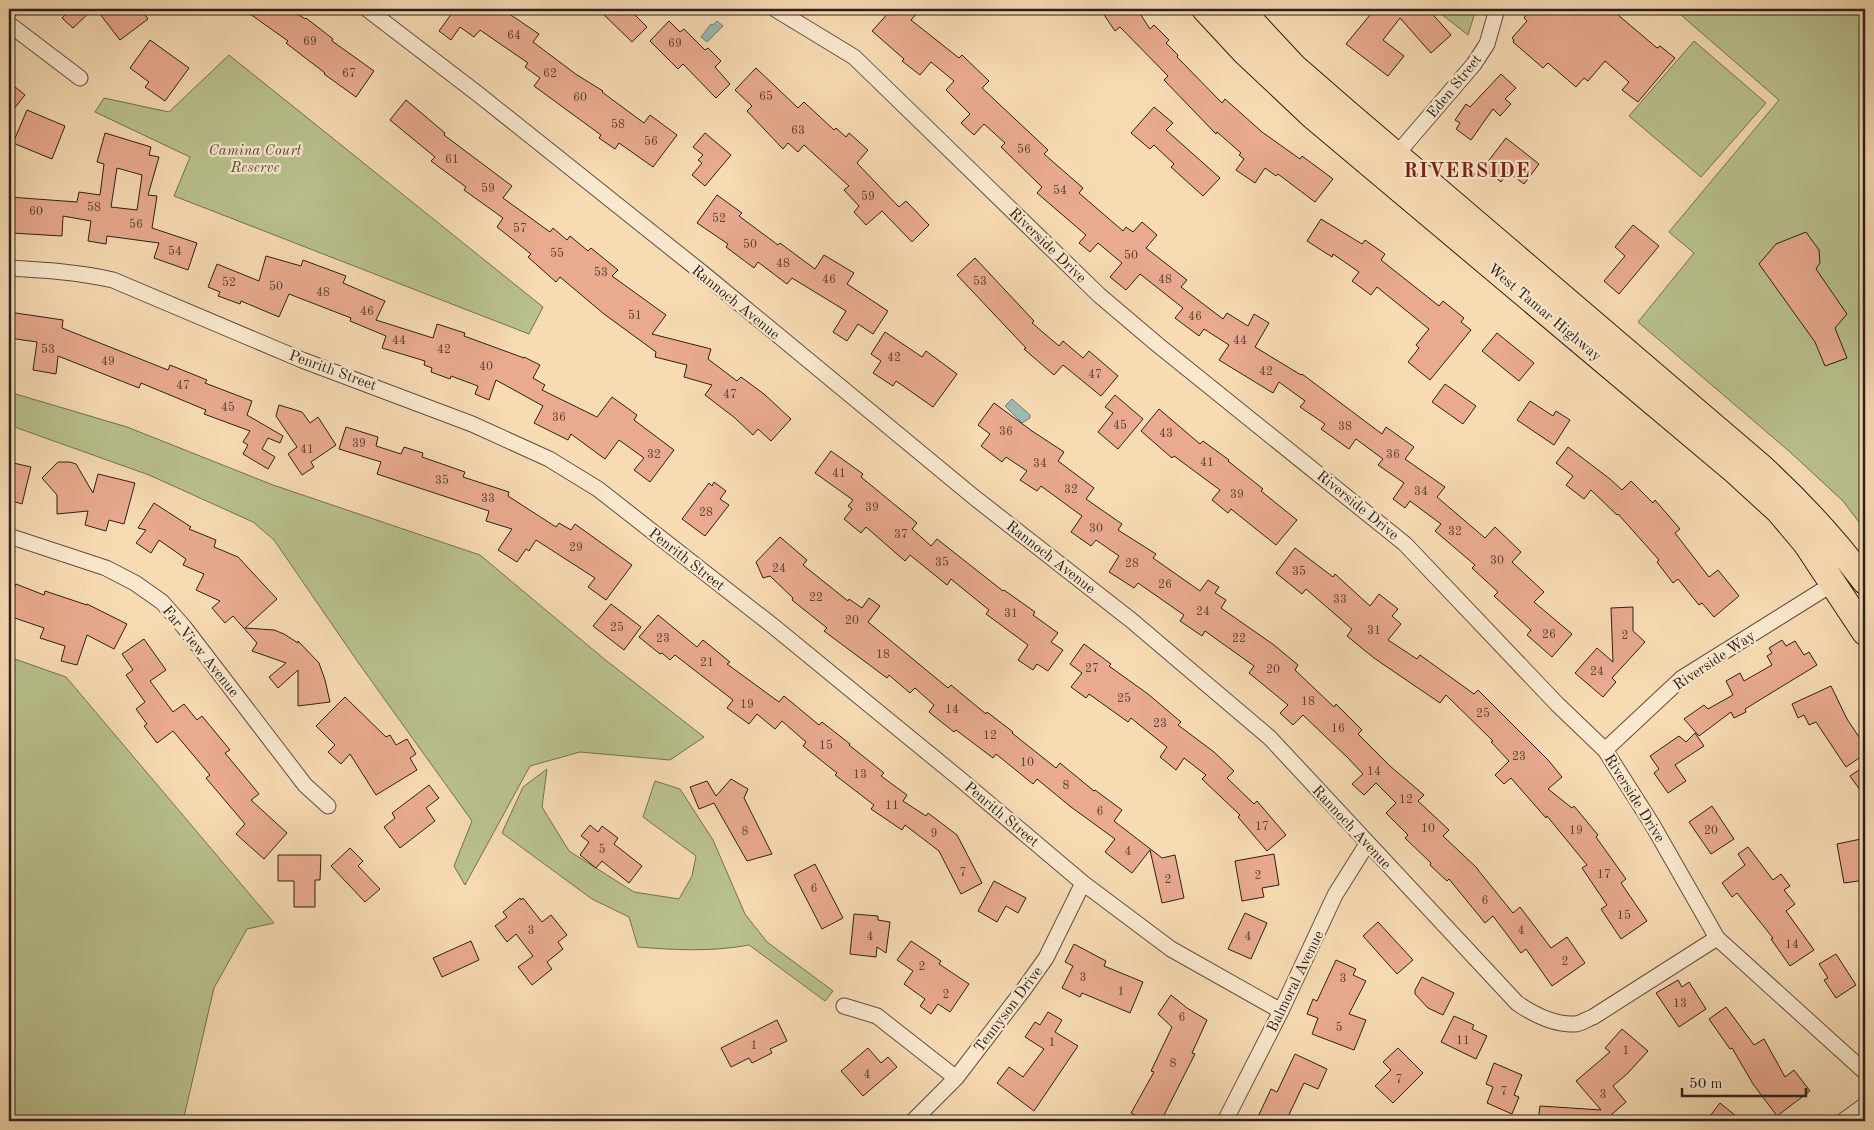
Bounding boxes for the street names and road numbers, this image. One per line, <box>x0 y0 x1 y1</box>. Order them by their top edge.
street label: Eden Street <box>1425 52 1485 122</box>
street label: Riverside Drive <box>1006 206 1088 286</box>
street label: West Tamar Highway <box>1484 261 1604 365</box>
street label: Rannoch Avenue <box>688 263 782 343</box>
street label: Penrith Street <box>287 349 378 394</box>
street label: Riverside Drive <box>1313 469 1401 544</box>
street label: Rannoch Avenue <box>1003 519 1097 597</box>
street label: Penrith Street <box>645 526 727 594</box>
street label: Far View Avenue <box>159 604 241 700</box>
street label: Riverside Way <box>1671 629 1758 694</box>
street label: Riverside Drive <box>1601 752 1667 846</box>
street label: Penrith Street <box>961 780 1041 850</box>
street label: Rannoch Avenue <box>1308 783 1393 873</box>
street label: Balmoral Avenue <box>1265 929 1327 1035</box>
street label: Tennyson Drive <box>972 964 1046 1056</box>

